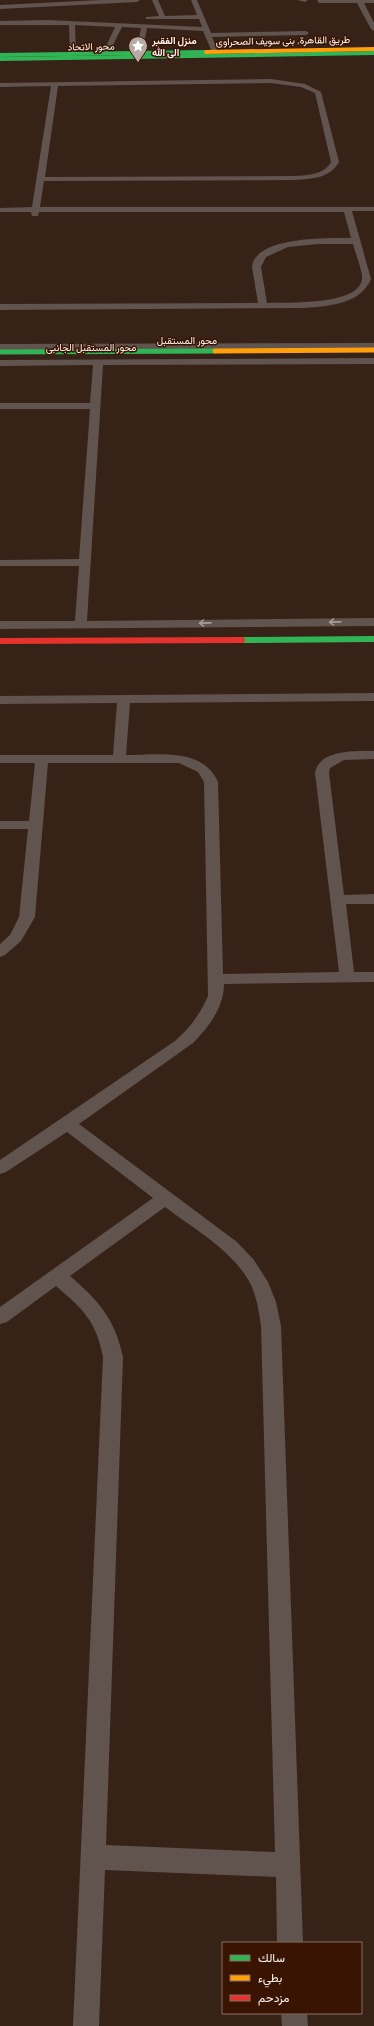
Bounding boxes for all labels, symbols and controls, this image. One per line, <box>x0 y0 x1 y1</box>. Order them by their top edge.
street label: طريق القاهرة, بنى سويف الصحراوى <box>216 33 351 48</box>
place label: منزل الفقير الى الله <box>151 34 197 59</box>
place icon: منزل الفقير الى الله <box>127 35 149 63</box>
street label: محور الاتحاد <box>67 40 115 53</box>
street label: محور المستقبل <box>157 334 217 347</box>
street label: محور المستقبل الجانبى <box>46 341 136 354</box>
one-way arrow <box>329 618 342 626</box>
one-way arrow <box>199 619 212 627</box>
legend <box>222 1942 362 2014</box>
text: سالك <box>258 1950 285 1964</box>
text: بطيء <box>258 1970 282 1988</box>
text: مزدحم <box>258 1990 289 2006</box>

